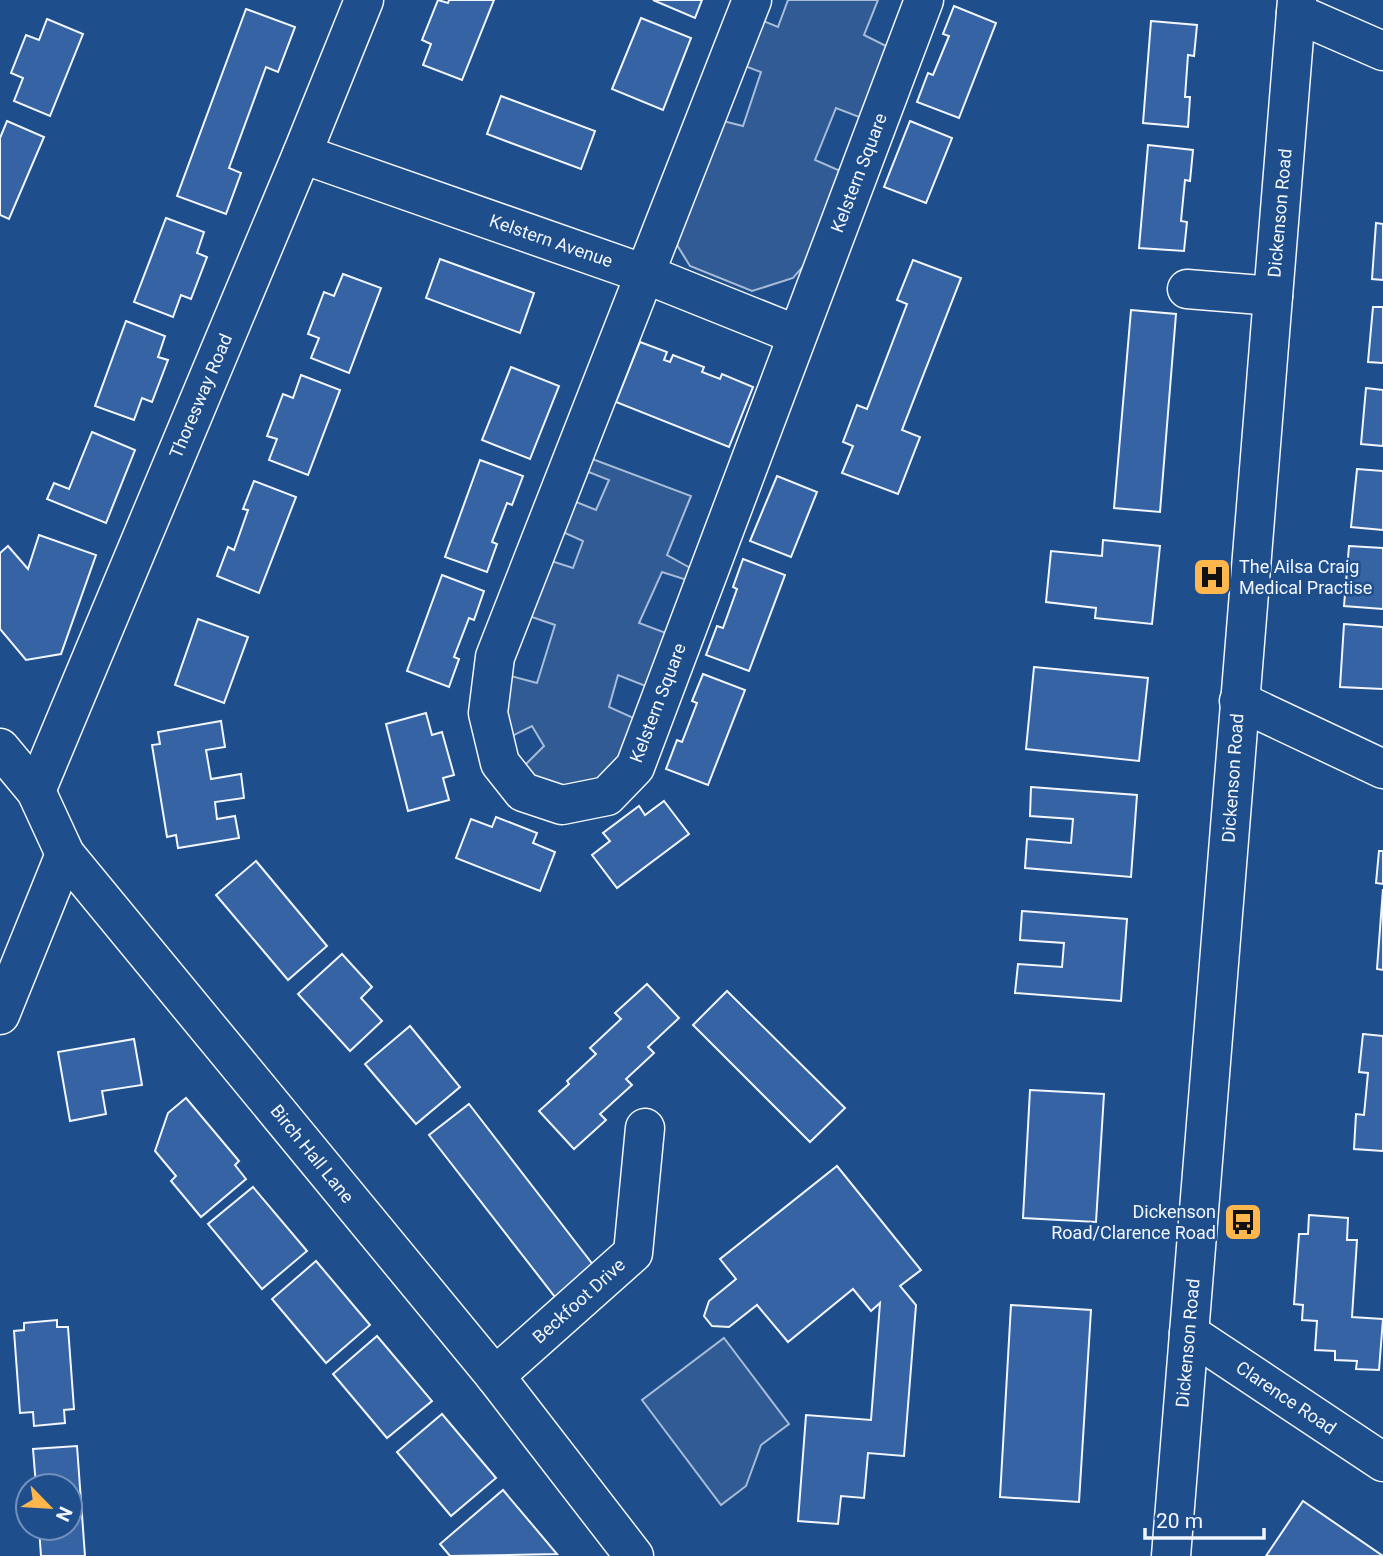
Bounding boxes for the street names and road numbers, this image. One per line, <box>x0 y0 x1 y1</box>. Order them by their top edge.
street label: Kelstern Square <box>826 110 891 236</box>
street label: Dickenson Road <box>1263 148 1296 278</box>
street label: Kelstern Avenue <box>487 210 616 271</box>
street label: Thoresway Road <box>165 330 236 461</box>
street label: Kelstern Square <box>625 640 690 766</box>
street label: Dickenson Road <box>1218 713 1247 843</box>
street label: Birch Hall Lane <box>266 1100 358 1207</box>
street label: Beckfoot Drive <box>528 1254 629 1348</box>
street label: Dickenson Road <box>1171 1278 1204 1408</box>
street label: Clarence Road <box>1232 1356 1340 1439</box>

